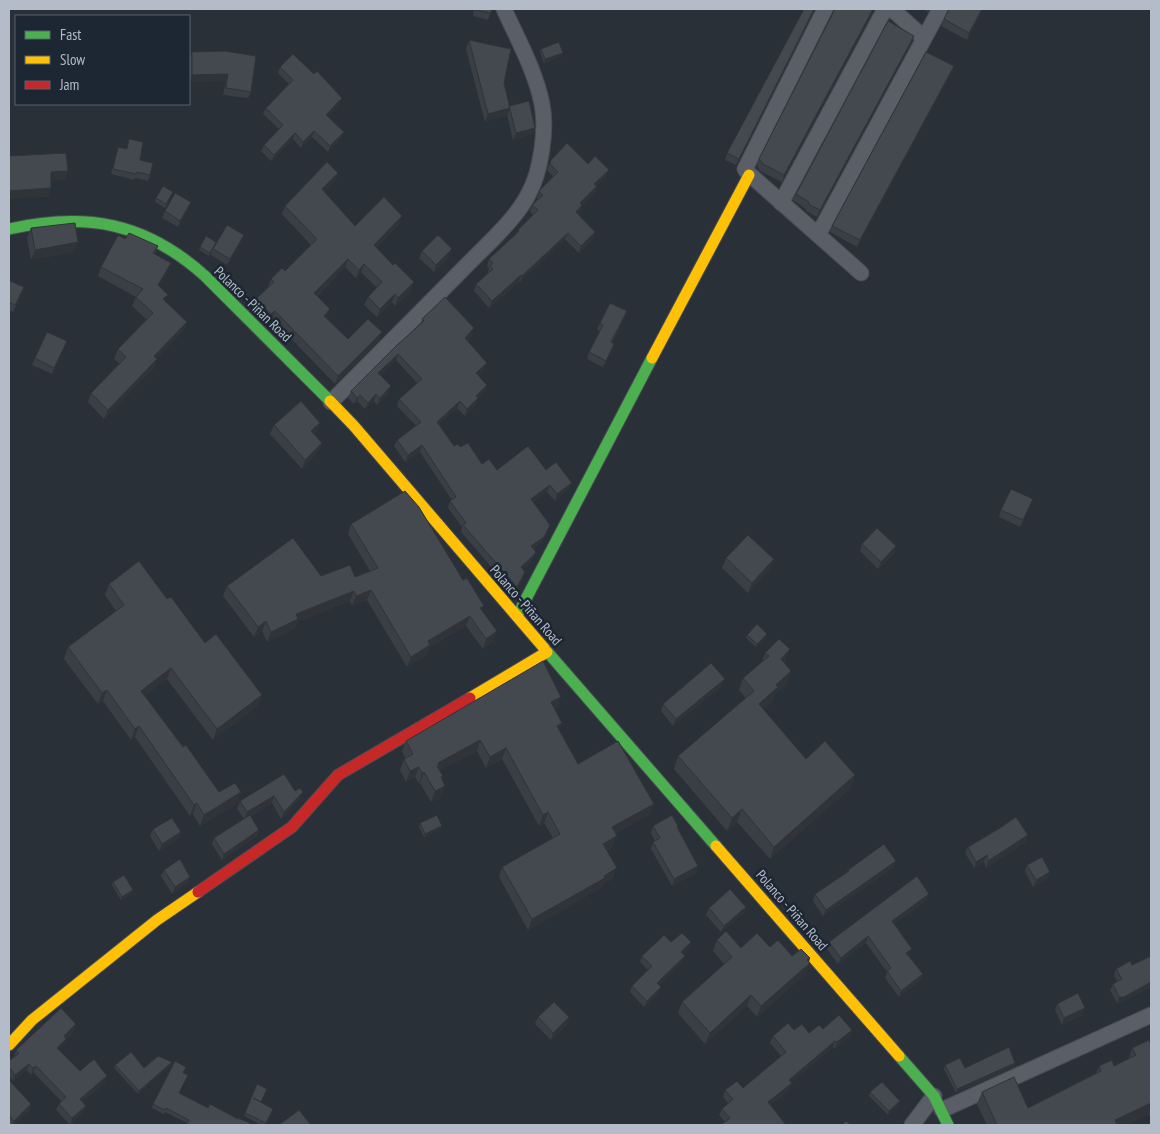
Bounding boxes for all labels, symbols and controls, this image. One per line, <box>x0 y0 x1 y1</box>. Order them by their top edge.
legend <box>15 15 190 105</box>
text: Fast <box>60 25 81 44</box>
text: Slow <box>60 50 85 69</box>
text: Jam <box>59 75 79 94</box>
street label: Polanco - Piñan Road <box>210 263 296 345</box>
street label: Polanco - Piñan Road <box>486 561 566 649</box>
street label: Polanco - Piñan Road <box>752 866 832 954</box>

